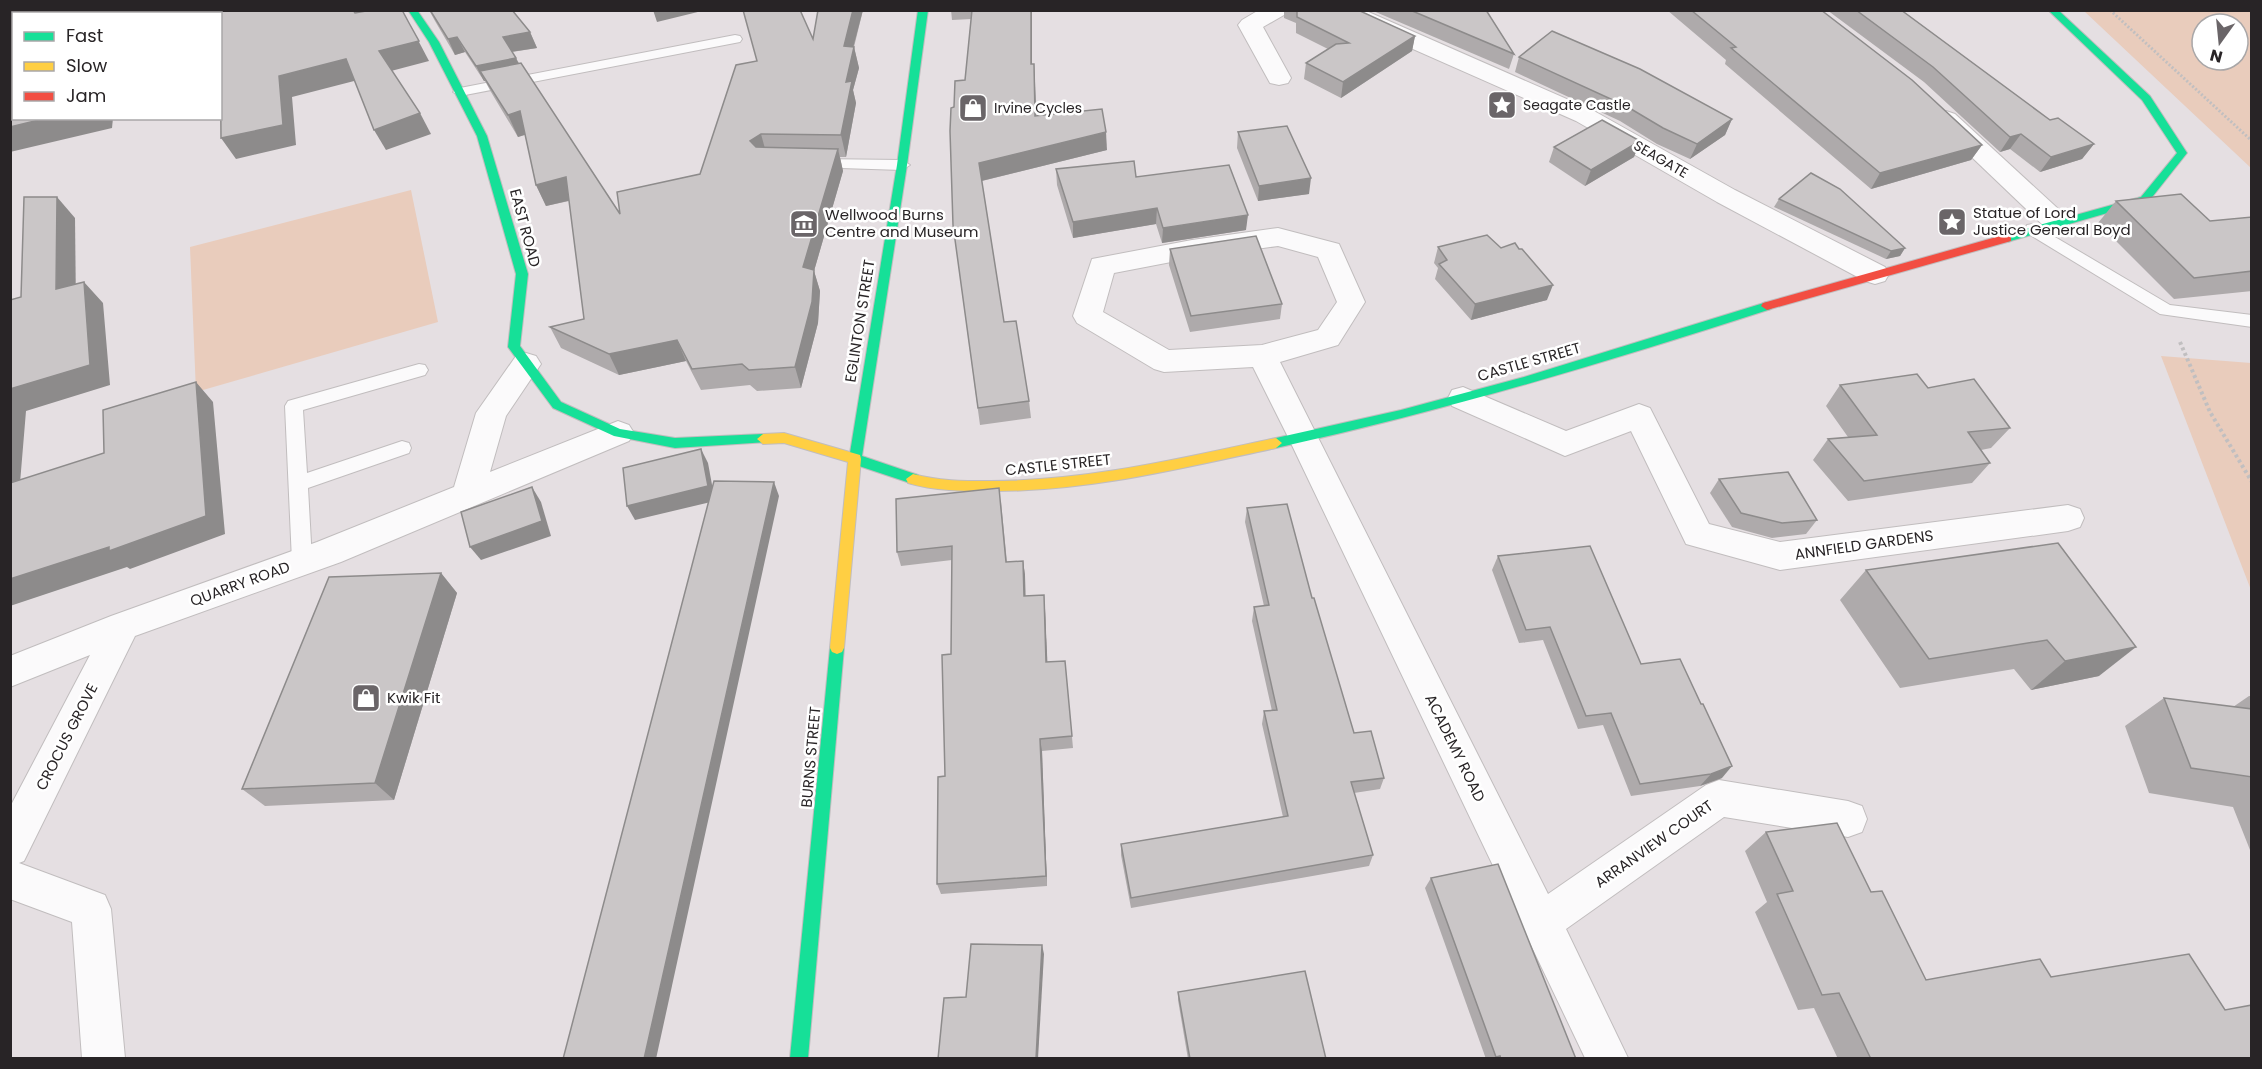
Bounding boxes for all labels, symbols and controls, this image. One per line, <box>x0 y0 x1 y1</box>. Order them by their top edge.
legend <box>12 12 222 120</box>
north arrow <box>2190 12 2250 72</box>
text: Fast <box>66 23 103 48</box>
text: N <box>2207 43 2225 69</box>
text: Slow <box>66 53 108 78</box>
text: Jam <box>66 83 106 108</box>
place icon: Seagate Castle <box>1486 89 1518 121</box>
shop icon: Irvine Cycles <box>957 92 989 124</box>
place label: Seagate Castle <box>1523 95 1631 115</box>
place label: Irvine Cycles <box>994 98 1082 118</box>
street label: SEAGATE <box>1630 135 1692 183</box>
street label: EAST ROAD <box>505 186 546 269</box>
place label: Statue of Lord Justice General Boyd <box>1973 202 2131 240</box>
place label: Wellwood Burns Centre and Museum <box>825 204 978 242</box>
place icon: Statue of Lord Justice General Boyd <box>1936 206 1968 238</box>
museum icon: Wellwood Burns Centre and Museum <box>788 208 820 240</box>
street label: EGLINTON STREET <box>839 258 880 384</box>
street label: CASTLE STREET <box>1475 337 1583 386</box>
street label: CASTLE STREET <box>1004 449 1112 481</box>
street label: ANNFIELD GARDENS <box>1793 524 1935 565</box>
street label: QUARRY ROAD <box>187 556 293 611</box>
street label: CROCUS GROVE <box>31 680 103 794</box>
shop icon: Kwik Fit <box>350 682 382 714</box>
place label: Kwik Fit <box>387 687 440 708</box>
street label: ACADEMY ROAD <box>1420 690 1491 805</box>
street label: BURNS STREET <box>796 706 825 808</box>
street label: ARRANVIEW COURT <box>1590 795 1717 892</box>

